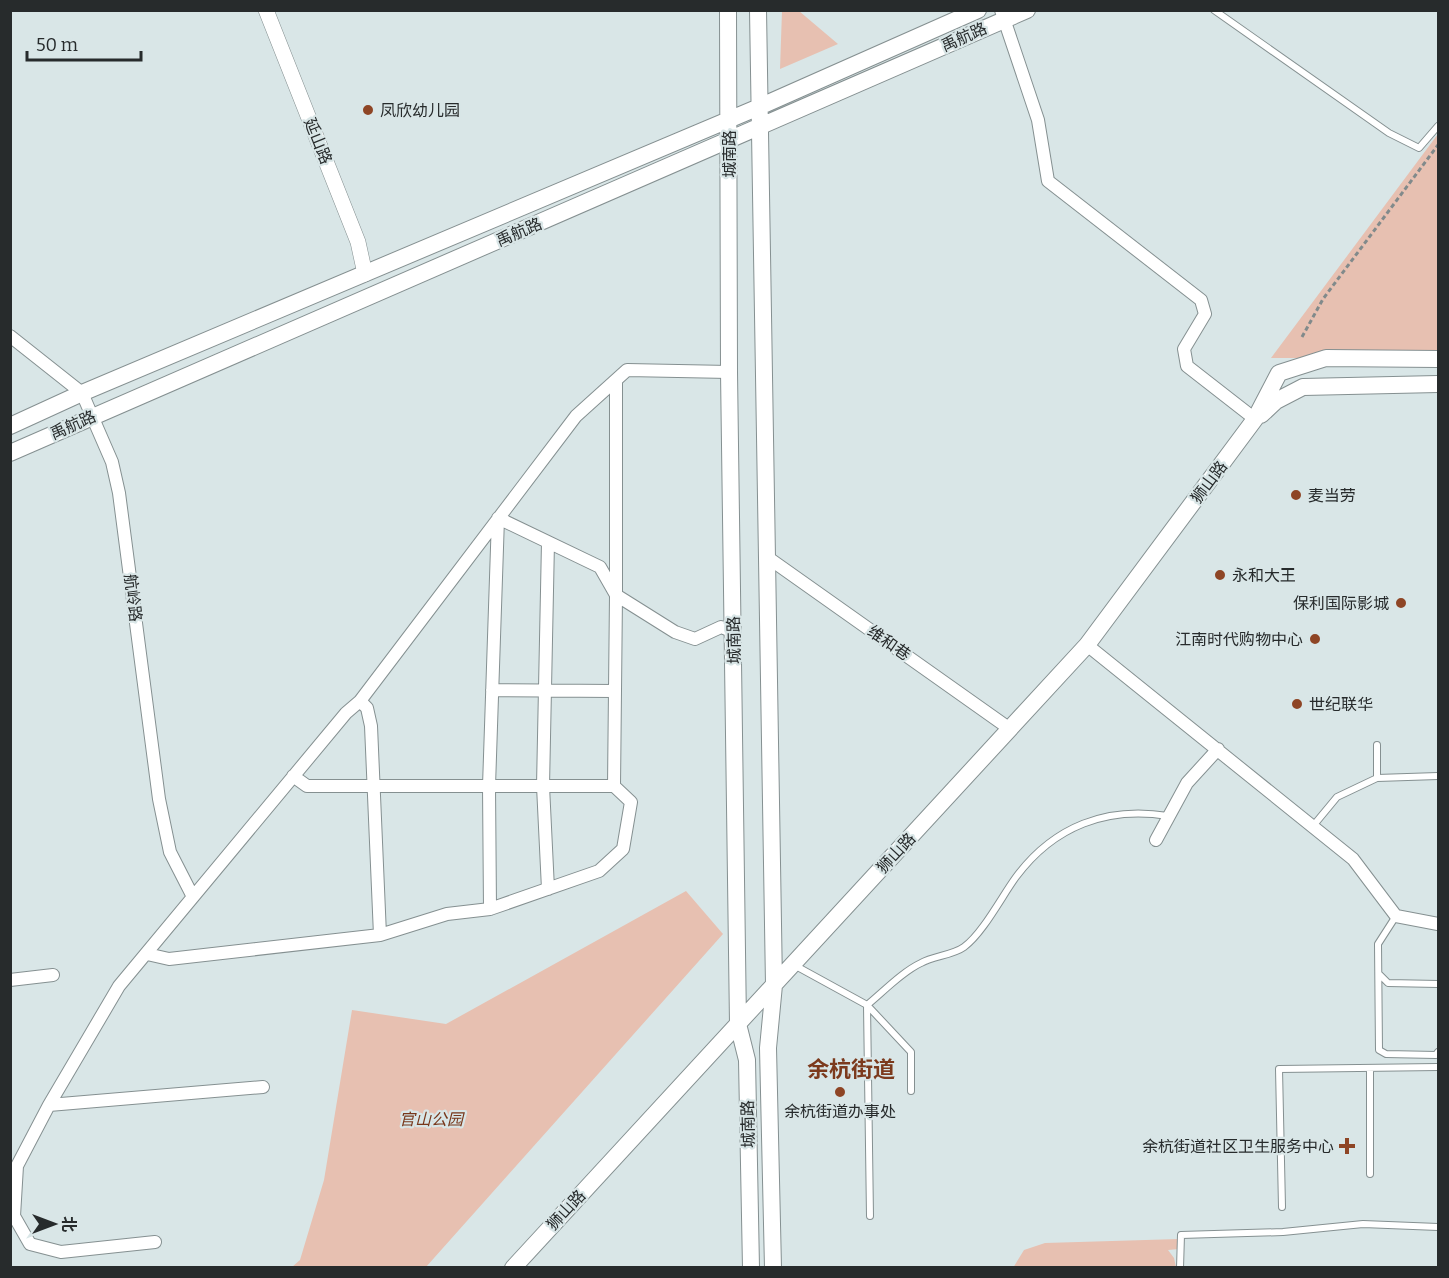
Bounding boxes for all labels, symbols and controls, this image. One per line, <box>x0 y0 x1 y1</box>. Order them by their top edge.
street label: 禹航路 <box>938 19 990 55</box>
scale bar <box>27 24 141 62</box>
text: 50 m <box>36 34 78 56</box>
place label: 凤欣幼儿园 <box>380 101 460 120</box>
marker: 凤欣幼儿园 <box>361 103 375 117</box>
street label: 延山路 <box>300 115 336 167</box>
street label: 城南路 <box>720 130 739 178</box>
street label: 禹航路 <box>493 214 545 250</box>
street label: 禹航路 <box>47 407 99 443</box>
street label: 狮山路 <box>1187 457 1231 507</box>
place label: 麦当劳 <box>1308 486 1356 505</box>
marker: 麦当劳 <box>1289 488 1303 502</box>
place label: 永和大王 <box>1232 566 1296 585</box>
marker: 永和大王 <box>1213 568 1227 582</box>
street label: 航岭路 <box>121 573 145 623</box>
place label: 保利国际影城 <box>1293 594 1389 613</box>
marker: 保利国际影城 <box>1394 596 1408 610</box>
street label: 城南路 <box>724 616 744 664</box>
street label: 维和巷 <box>864 621 914 665</box>
place label: 江南时代购物中心 <box>1175 630 1303 649</box>
marker: 江南时代购物中心 <box>1308 632 1322 646</box>
place label: 世纪联华 <box>1309 695 1373 714</box>
marker: 世纪联华 <box>1290 697 1304 711</box>
street label: 狮山路 <box>873 829 919 877</box>
district label: 余杭街道 <box>807 1056 895 1083</box>
marker: 余杭街道办事处 <box>833 1085 847 1099</box>
street label: 城南路 <box>738 1100 758 1148</box>
place label: 余杭街道办事处 <box>784 1102 896 1121</box>
park label: 官山公园 <box>399 1110 465 1129</box>
place label: 余杭街道社区卫生服务中心 <box>1142 1137 1334 1156</box>
marker: 余杭街道社区卫生服务中心 <box>1338 1137 1356 1155</box>
street label: 狮山路 <box>543 1186 589 1234</box>
north arrow <box>24 1194 84 1254</box>
text: 北 <box>59 1216 78 1232</box>

